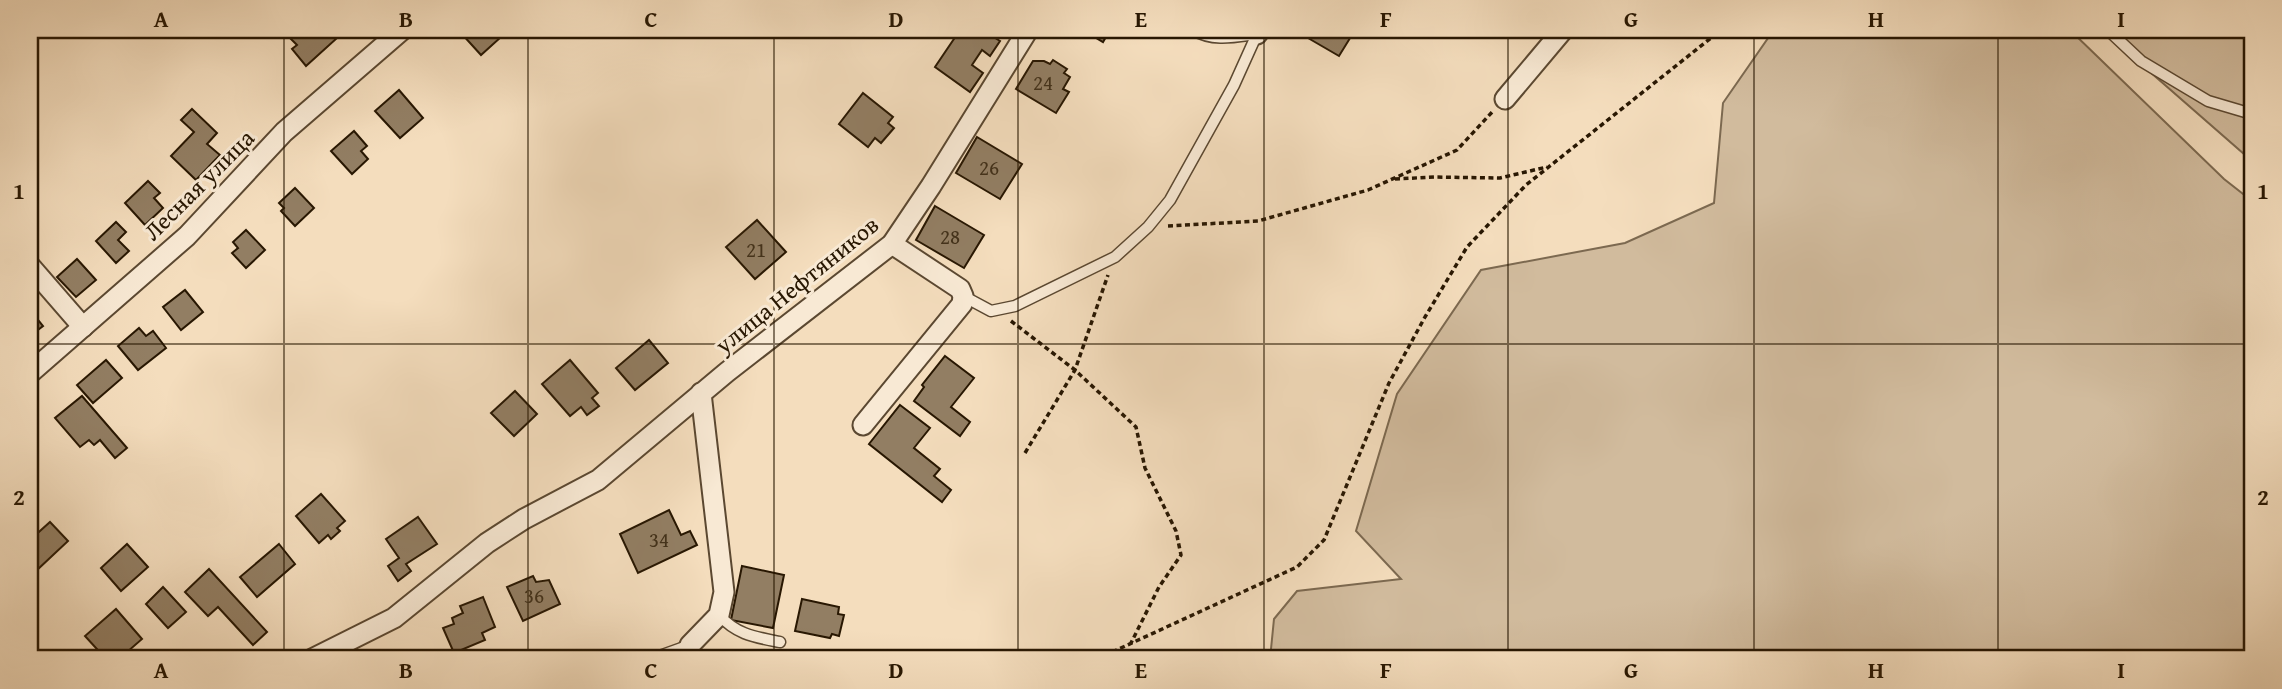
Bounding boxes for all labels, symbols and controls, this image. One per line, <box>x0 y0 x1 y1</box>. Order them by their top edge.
text: A <box>154 2 169 35</box>
text: B <box>399 2 413 35</box>
text: C <box>644 2 658 35</box>
text: D <box>889 2 904 35</box>
text: E <box>1135 2 1147 35</box>
text: F <box>1380 2 1392 35</box>
text: G <box>1624 2 1638 35</box>
text: H <box>1868 2 1884 35</box>
text: I <box>2117 2 2125 35</box>
house number: 24 <box>1033 67 1053 98</box>
street label: Лесная улица <box>135 121 263 248</box>
house number: 26 <box>979 152 999 183</box>
text: 1 <box>13 174 25 207</box>
text: 1 <box>2257 174 2269 207</box>
street label: улица Нефтяников <box>706 208 886 362</box>
house number: 28 <box>940 221 960 252</box>
house number: 21 <box>746 234 766 265</box>
text: 2 <box>13 480 25 513</box>
text: 2 <box>2257 480 2269 513</box>
house number: 34 <box>649 524 669 555</box>
house number: 36 <box>524 580 544 611</box>
text: A <box>154 653 169 686</box>
text: B <box>399 653 413 686</box>
text: C <box>644 653 658 686</box>
text: D <box>889 653 904 686</box>
text: E <box>1135 653 1147 686</box>
text: F <box>1380 653 1392 686</box>
text: G <box>1624 653 1638 686</box>
text: H <box>1868 653 1884 686</box>
text: I <box>2117 653 2125 686</box>

